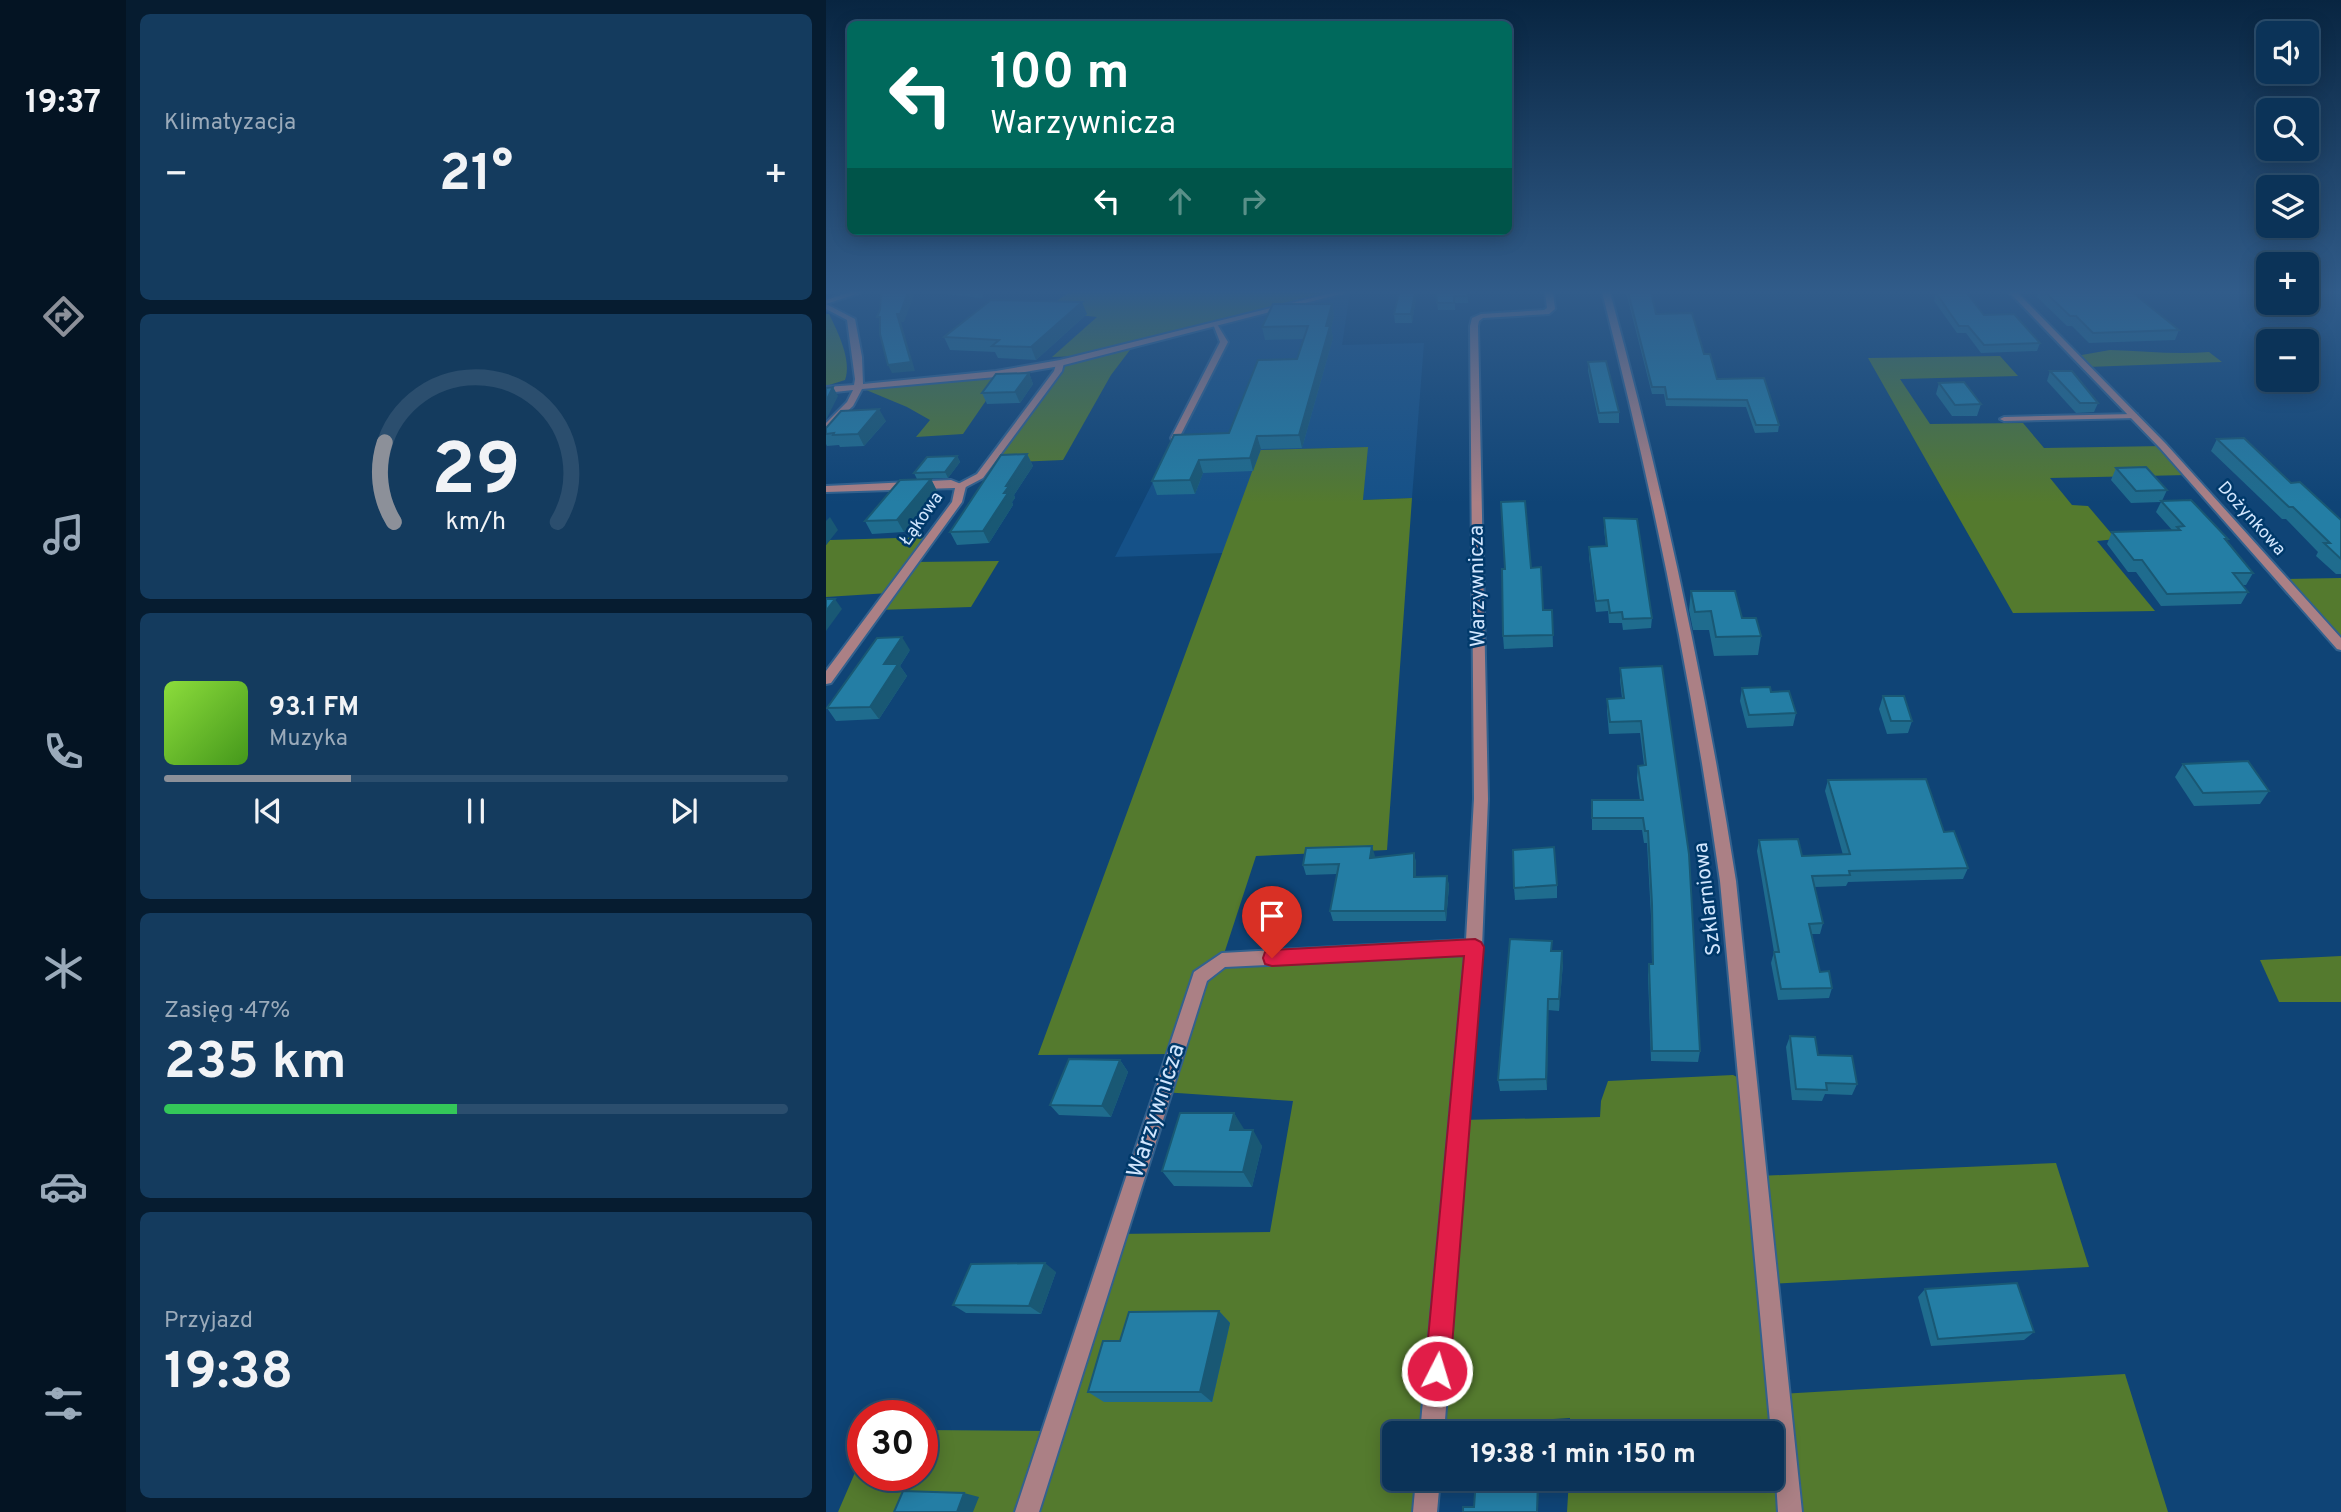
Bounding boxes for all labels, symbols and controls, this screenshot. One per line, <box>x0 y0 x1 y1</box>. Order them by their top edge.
map controls <box>2256 21 2319 392</box>
button: sound <box>2256 21 2319 84</box>
text: 100 m <box>990 44 1129 106</box>
icon: left <box>875 49 966 140</box>
text: 19:37 <box>25 84 101 124</box>
button: search <box>2256 98 2319 161</box>
text: Warzywnicza <box>990 105 1176 145</box>
text: Klimatyzacja <box>164 109 296 138</box>
text: 21° <box>439 143 513 209</box>
text: − <box>164 152 189 201</box>
text: + <box>763 152 788 201</box>
button: layers <box>2256 175 2319 238</box>
icon: left <box>1088 182 1126 220</box>
icon: ahead <box>1161 182 1199 220</box>
icon: right <box>1234 182 1272 220</box>
button: + <box>2256 252 2319 315</box>
icon: directions <box>39 292 88 341</box>
button: − <box>2256 329 2319 392</box>
text: 29 <box>431 429 521 521</box>
street label: Dożynkowa <box>2212 477 2290 561</box>
street label: Łąkowa <box>895 488 949 550</box>
text: km/h <box>446 507 506 539</box>
icon: music <box>39 510 88 559</box>
street label: Warzywnicza <box>1463 525 1493 647</box>
text: 93.1 FM <box>269 692 359 725</box>
text: Muzyka <box>269 725 348 754</box>
icon: phone <box>39 727 88 776</box>
icon: previous <box>249 792 287 830</box>
icon: pause <box>457 792 495 830</box>
icon: next <box>665 792 703 830</box>
street label: Szklarniowa <box>1688 841 1728 957</box>
pin <box>1242 886 1302 958</box>
icon: arrive <box>1253 897 1291 935</box>
icon: climate <box>39 944 88 993</box>
text: Zasięg · 47% <box>164 997 290 1026</box>
text: 235 km <box>164 1031 346 1097</box>
street label: Warzywnicza <box>1121 1040 1193 1182</box>
icon: car <box>39 1162 88 1211</box>
text: Przyjazd <box>164 1307 253 1336</box>
position arrow <box>1400 1334 1474 1408</box>
text: 19:38 <box>164 1341 293 1407</box>
icon: filters <box>39 1379 88 1428</box>
speed limit sign: 30 <box>847 1400 938 1491</box>
text: 19:38 · 1 min · 150 m <box>1470 1439 1696 1472</box>

